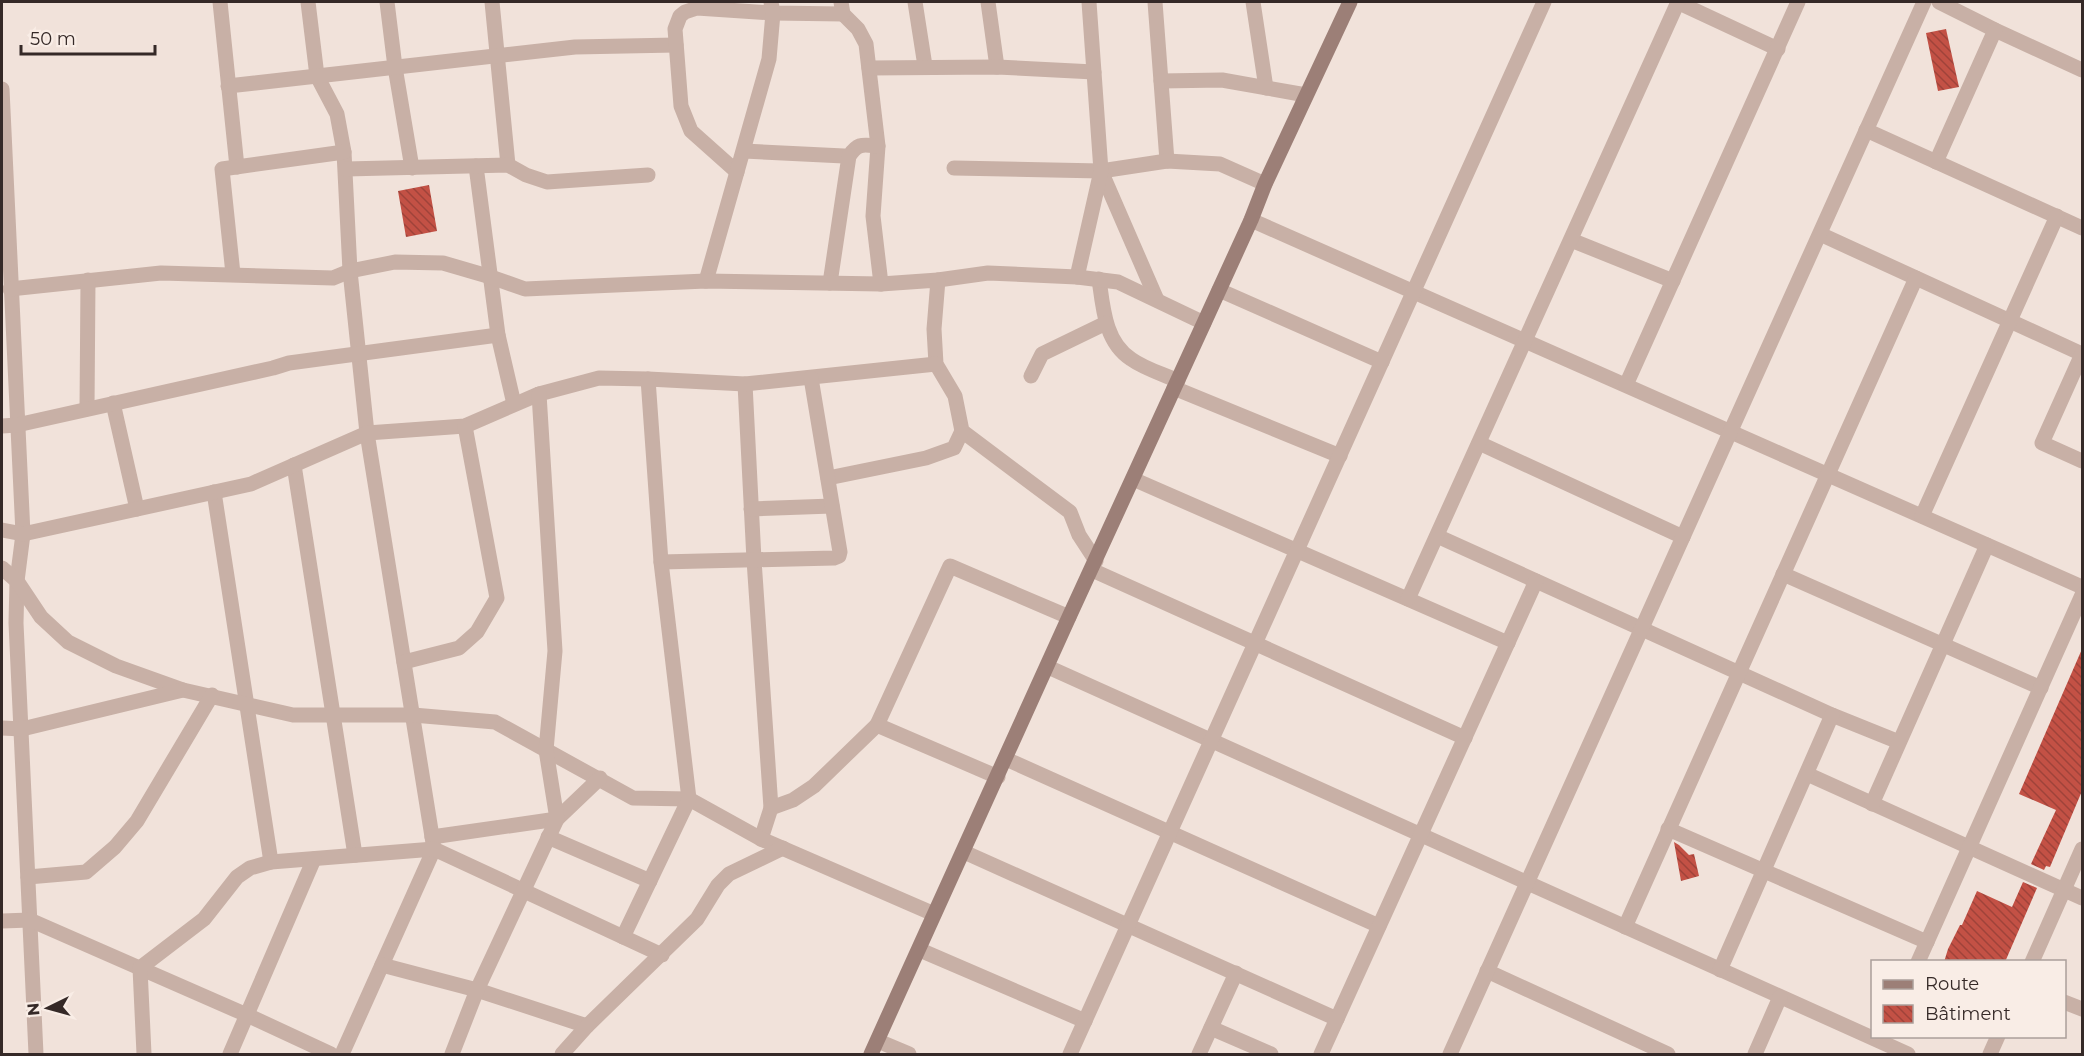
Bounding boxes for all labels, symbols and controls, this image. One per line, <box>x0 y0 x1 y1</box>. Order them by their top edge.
scale bar <box>21 18 154 56</box>
text: 50 m <box>30 28 76 50</box>
legend <box>1871 960 2066 1038</box>
text: Route <box>1925 973 1979 995</box>
north arrow <box>18 978 78 1038</box>
text: N <box>24 1002 44 1017</box>
text: Bâtiment <box>1925 1003 2011 1025</box>

